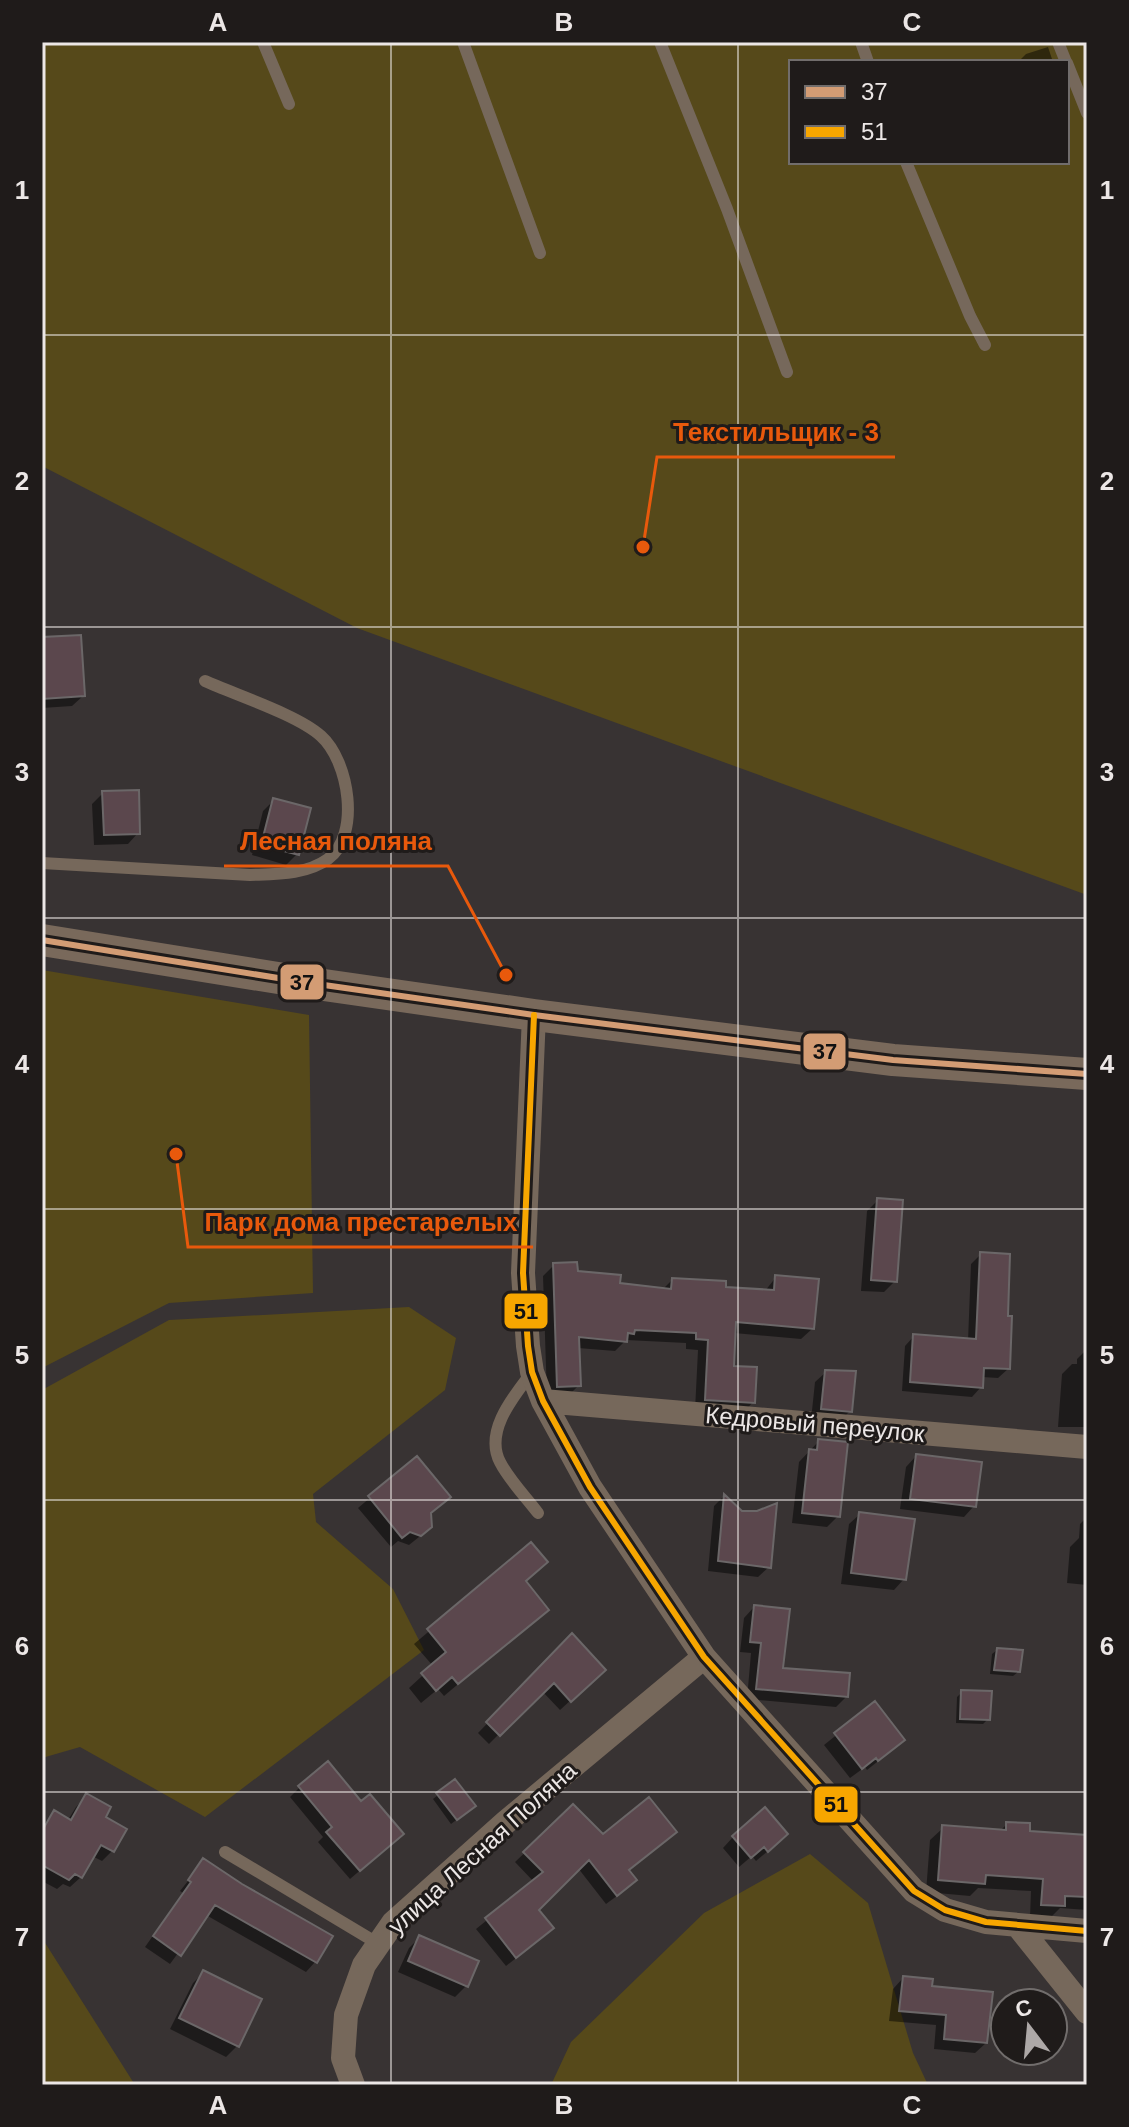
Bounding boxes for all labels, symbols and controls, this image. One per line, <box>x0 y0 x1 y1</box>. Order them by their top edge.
text: A <box>209 7 228 37</box>
text: B <box>555 7 573 37</box>
text: C <box>903 7 922 37</box>
legend <box>789 60 1069 164</box>
text: 37 <box>861 78 888 105</box>
text: 51 <box>861 118 888 145</box>
text: 1 <box>15 175 29 205</box>
text: 1 <box>1100 175 1114 205</box>
callout: Текстильщик - 3 <box>657 407 895 457</box>
text: Текстильщик - 3 <box>673 417 879 447</box>
text: 2 <box>15 466 29 496</box>
text: 2 <box>1100 466 1114 496</box>
text: 3 <box>15 757 29 787</box>
text: 3 <box>1100 757 1114 787</box>
callout: Лесная поляна <box>224 816 448 866</box>
text: Лесная поляна <box>240 826 433 856</box>
line badge: 37 <box>279 963 325 1001</box>
text: 37 <box>290 970 314 995</box>
line badge: 37 <box>802 1032 847 1071</box>
text: 37 <box>813 1039 837 1064</box>
text: 4 <box>15 1049 30 1079</box>
text: 4 <box>1100 1049 1115 1079</box>
callout: Парк дома престарелых <box>188 1197 533 1247</box>
text: Парк дома престарелых <box>205 1207 518 1237</box>
line badge: 51 <box>503 1292 549 1330</box>
text: 51 <box>514 1299 538 1324</box>
text: 5 <box>15 1340 29 1370</box>
text: 5 <box>1100 1340 1114 1370</box>
street label: Кедровый переулок <box>704 1401 926 1447</box>
text: 6 <box>15 1631 29 1661</box>
text: 6 <box>1100 1631 1114 1661</box>
street label: улица Лесная Поляна <box>382 1756 582 1940</box>
line badge: 51 <box>813 1785 859 1824</box>
text: 51 <box>824 1792 848 1817</box>
text: 7 <box>15 1922 29 1952</box>
text: 7 <box>1100 1922 1114 1952</box>
north arrow <box>989 1987 1069 2067</box>
text: С <box>1013 1994 1035 2022</box>
text: A <box>209 2090 228 2120</box>
text: B <box>555 2090 573 2120</box>
text: C <box>903 2090 922 2120</box>

